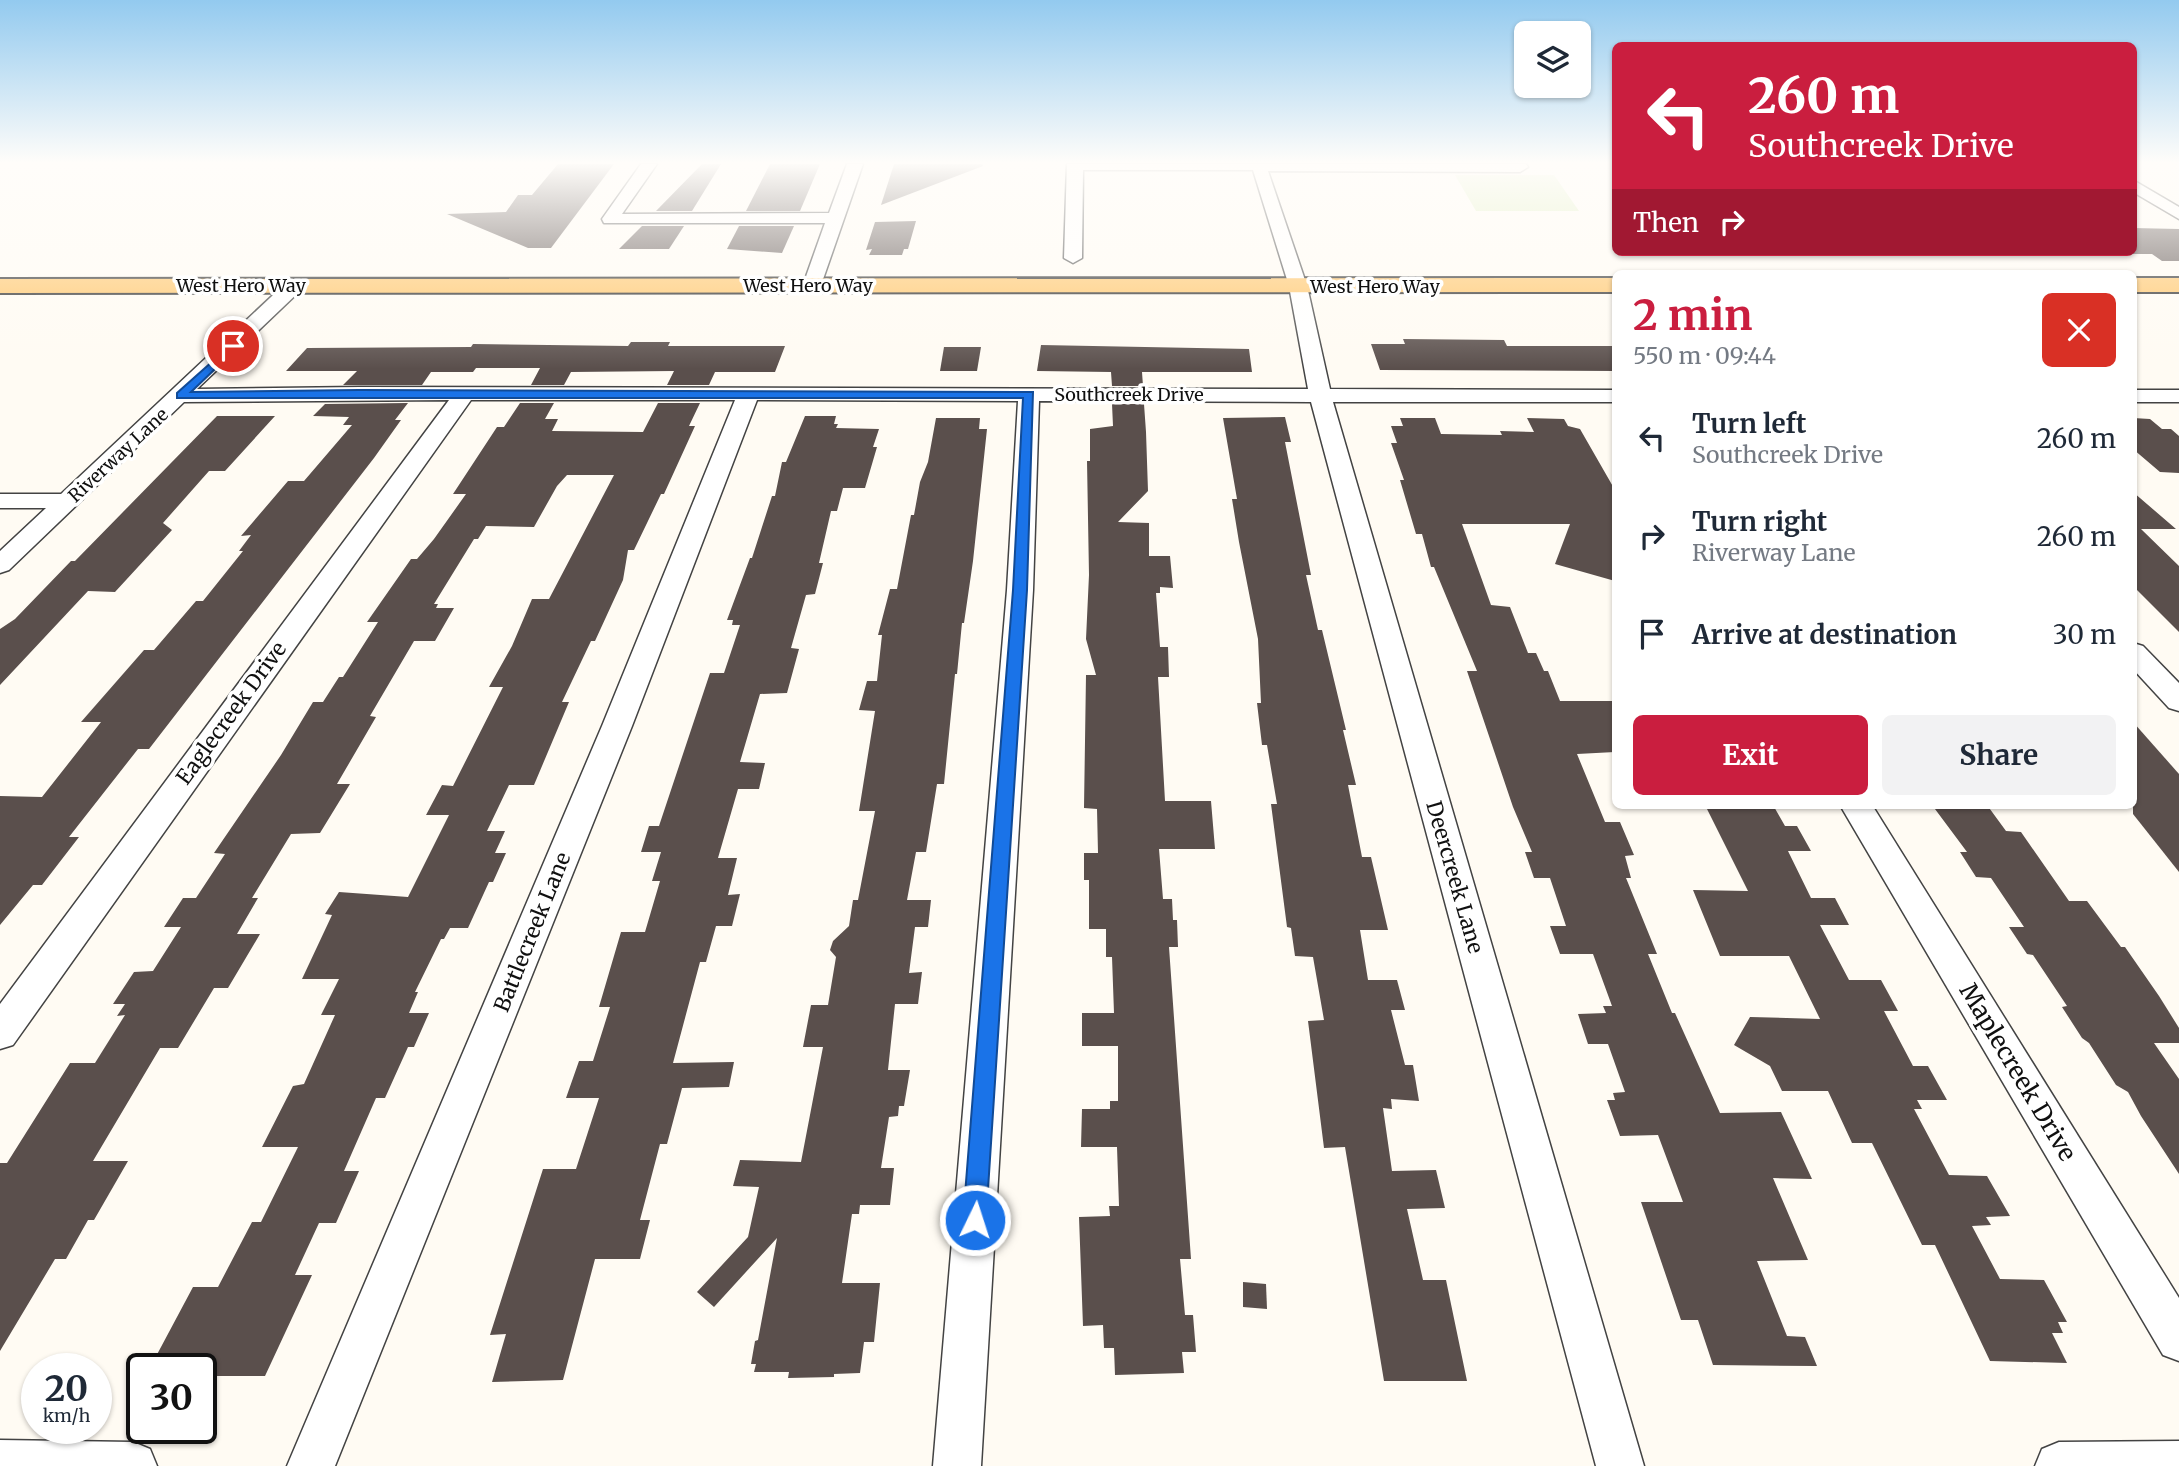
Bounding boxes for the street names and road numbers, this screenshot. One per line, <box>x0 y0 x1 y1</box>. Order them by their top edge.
street label: West Hero Way <box>175 274 306 297</box>
street label: West Hero Way <box>742 274 873 297</box>
street label: West Hero Way <box>1309 275 1440 298</box>
street label: Southcreek Drive <box>1054 383 1204 406</box>
street label: Riverway Lane <box>63 403 173 507</box>
street label: Eaglecreek Drive <box>170 636 292 790</box>
street label: Deercreek Lane <box>1420 798 1490 956</box>
street label: Battlecreek Lane <box>488 848 576 1016</box>
street label: Maplecreek Drive <box>1953 977 2083 1167</box>

